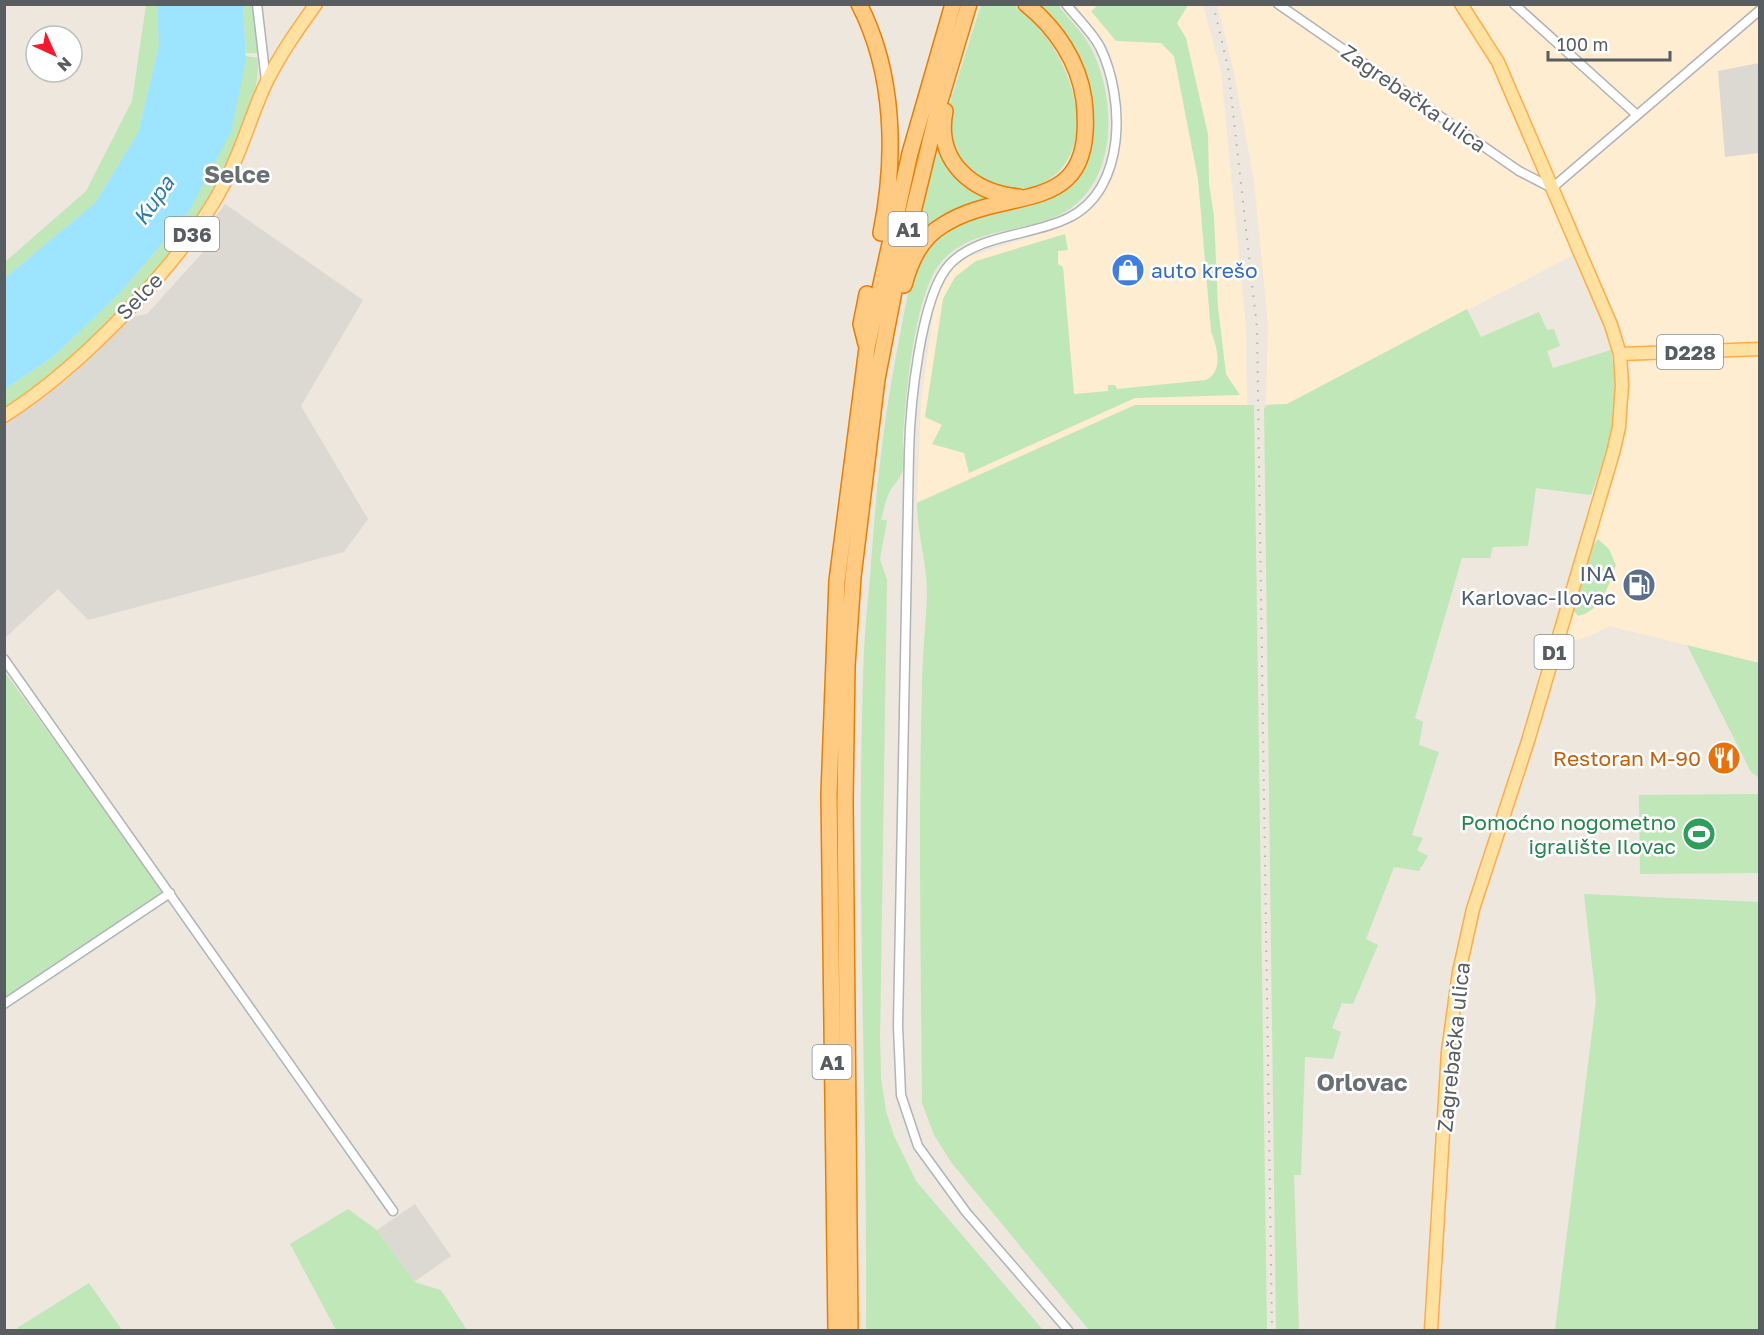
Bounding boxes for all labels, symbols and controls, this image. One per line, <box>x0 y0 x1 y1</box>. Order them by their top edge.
north arrow <box>24 24 84 84</box>
scale bar <box>1548 24 1670 62</box>
text: 100 m <box>1557 33 1608 55</box>
street label: Zagrebačka ulica <box>1337 38 1491 158</box>
text: N <box>53 53 76 76</box>
district label: Selce <box>204 159 270 188</box>
water label: Kupa <box>126 169 180 230</box>
road number: A1 <box>888 212 928 246</box>
road number: D36 <box>165 217 219 251</box>
shop icon: auto krešo <box>1110 252 1146 288</box>
place label: auto krešo <box>1151 257 1258 283</box>
street label: Selce <box>110 267 168 325</box>
road number: D228 <box>1657 335 1723 369</box>
place label: INA Karlovac-Ilovac <box>1461 560 1616 610</box>
fuel station icon: INA Karlovac-Ilovac <box>1621 567 1657 603</box>
road number: D1 <box>1534 635 1574 669</box>
restaurant icon: Restoran M-90 <box>1706 740 1742 776</box>
place label: Restoran M-90 <box>1553 745 1701 771</box>
place label: Pomoćno nogometno igralište Ilovac <box>1461 809 1676 859</box>
sports icon: Pomoćno nogometno igralište Ilovac <box>1681 816 1717 852</box>
street label: Zagrebačka ulica <box>1431 961 1475 1133</box>
road number: A1 <box>812 1045 852 1079</box>
district label: Orlovac <box>1317 1067 1408 1096</box>

